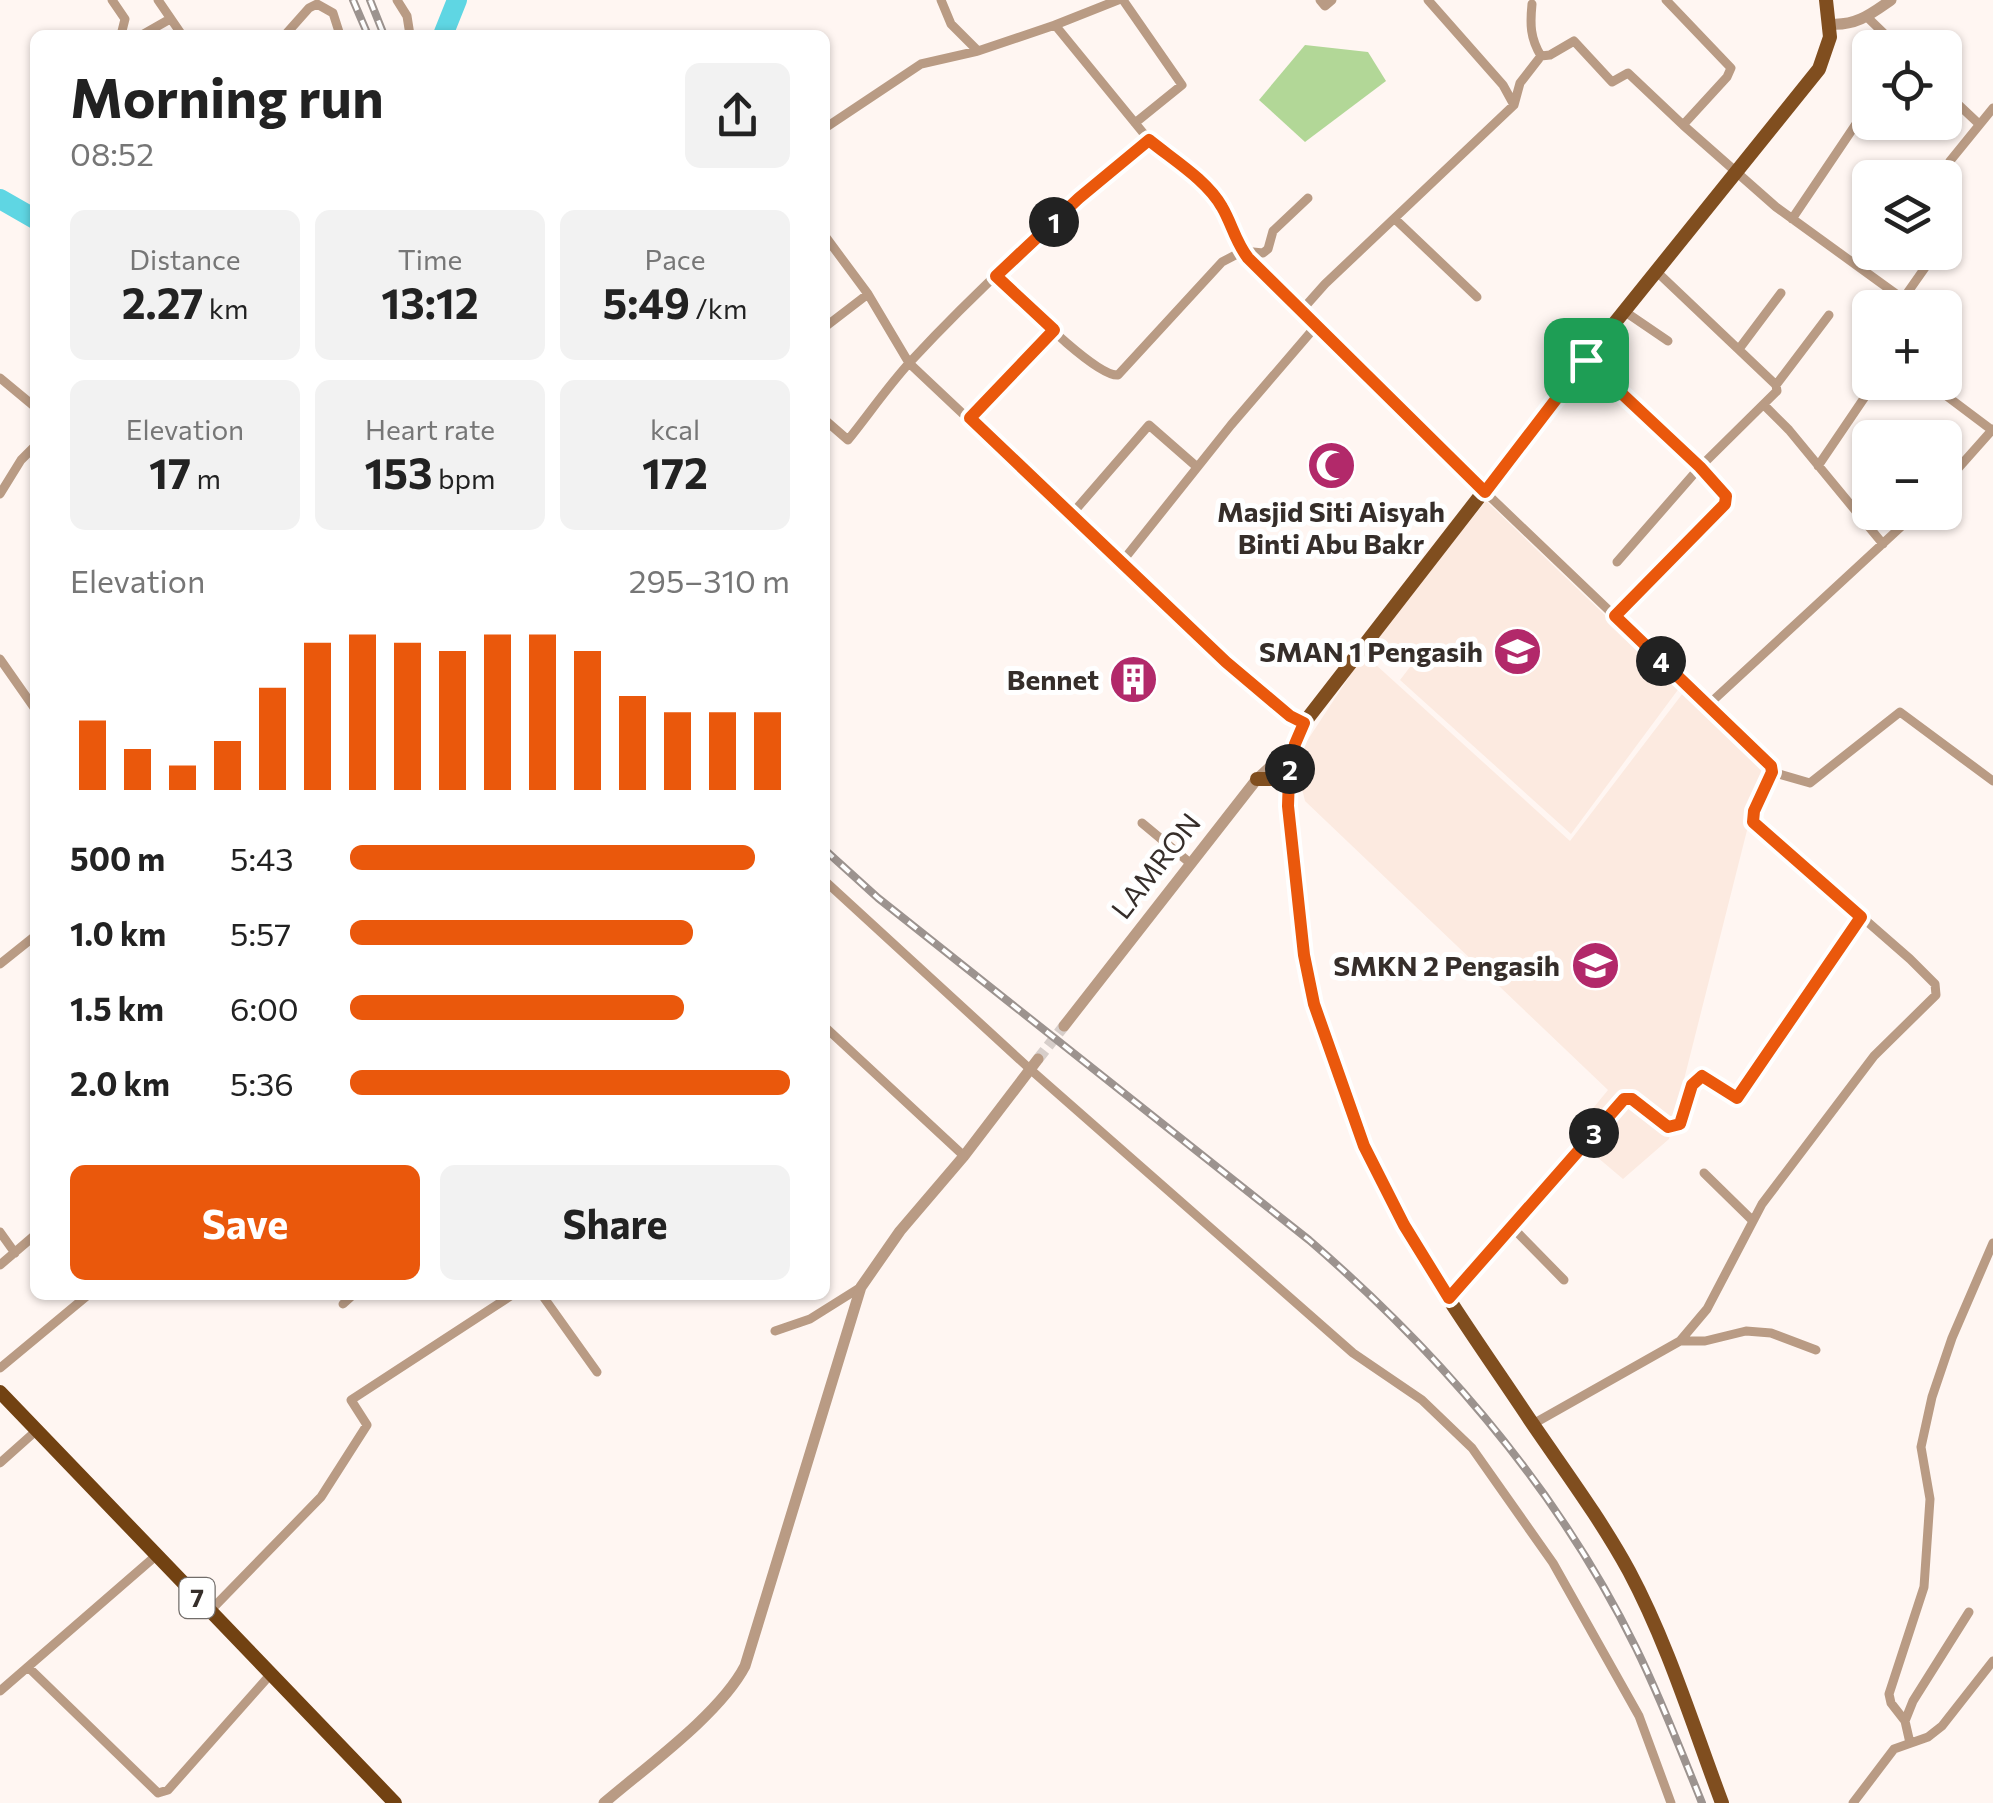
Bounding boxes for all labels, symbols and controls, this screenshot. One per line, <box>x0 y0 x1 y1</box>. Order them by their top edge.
map controls <box>1852 30 1962 530</box>
button: locate <box>1852 30 1962 140</box>
text: Morning run <box>70 62 384 129</box>
button: share <box>685 63 790 168</box>
text: 08:52 <box>70 133 154 173</box>
button: layers <box>1852 160 1962 270</box>
pin: 1 <box>1029 197 1079 247</box>
text: 1 <box>1048 205 1060 239</box>
text: Distance <box>129 242 241 276</box>
text: Time <box>398 242 462 276</box>
text: Pace <box>645 242 705 276</box>
text: 2.27 <box>122 276 203 328</box>
text: 13:12 <box>381 276 479 328</box>
text: 5:49 <box>603 276 690 328</box>
button: + <box>1852 290 1962 400</box>
text: km <box>203 291 248 325</box>
text: /km <box>690 291 747 325</box>
pin <box>1544 318 1629 403</box>
icon: arrive <box>1559 333 1614 388</box>
text: Elevation <box>126 412 244 446</box>
text: Heart rate <box>365 412 495 446</box>
text: kcal <box>650 412 700 446</box>
button: − <box>1852 420 1962 530</box>
mosque icon: Masjid Siti Aisyah Binti Abu Bakr <box>1305 439 1357 491</box>
text: 17 <box>149 446 191 498</box>
text: 153 <box>365 446 433 498</box>
text: 172 <box>642 446 708 498</box>
text: m <box>191 461 221 495</box>
text: bpm <box>433 461 495 495</box>
place label: Masjid Siti Aisyah Binti Abu Bakr <box>1217 494 1445 560</box>
text: Elevation <box>70 560 205 600</box>
text: 295–310 m <box>629 560 790 600</box>
school or university icon: SMAN 1 Pengasih <box>1492 626 1544 678</box>
place label: SMAN 1 Pengasih <box>1259 634 1483 668</box>
pin: 4 <box>1636 636 1686 686</box>
text: 4 <box>1652 644 1670 678</box>
building icon: Bennet <box>1108 654 1160 706</box>
place label: Bennet <box>1007 662 1099 696</box>
pin: 2 <box>1265 744 1315 794</box>
text: 2 <box>1282 752 1298 786</box>
street label: LAMRON <box>1103 806 1207 925</box>
text: 500 m <box>70 838 165 878</box>
text: 5:43 <box>230 838 293 878</box>
text: 1.0 km <box>70 913 166 953</box>
text: 5:57 <box>230 913 291 953</box>
school or university icon: SMKN 2 Pengasih <box>1569 940 1621 992</box>
place label: SMKN 2 Pengasih <box>1333 948 1560 982</box>
text: 1.5 km <box>70 988 164 1028</box>
text: 6:00 <box>230 988 299 1028</box>
text: 2.0 km <box>70 1063 170 1103</box>
text: 5:36 <box>230 1063 294 1103</box>
pin: 3 <box>1569 1108 1619 1158</box>
text: 3 <box>1586 1116 1602 1150</box>
button: Save <box>70 1165 420 1280</box>
button: Share <box>440 1165 790 1280</box>
road number: 7 <box>180 1578 214 1618</box>

